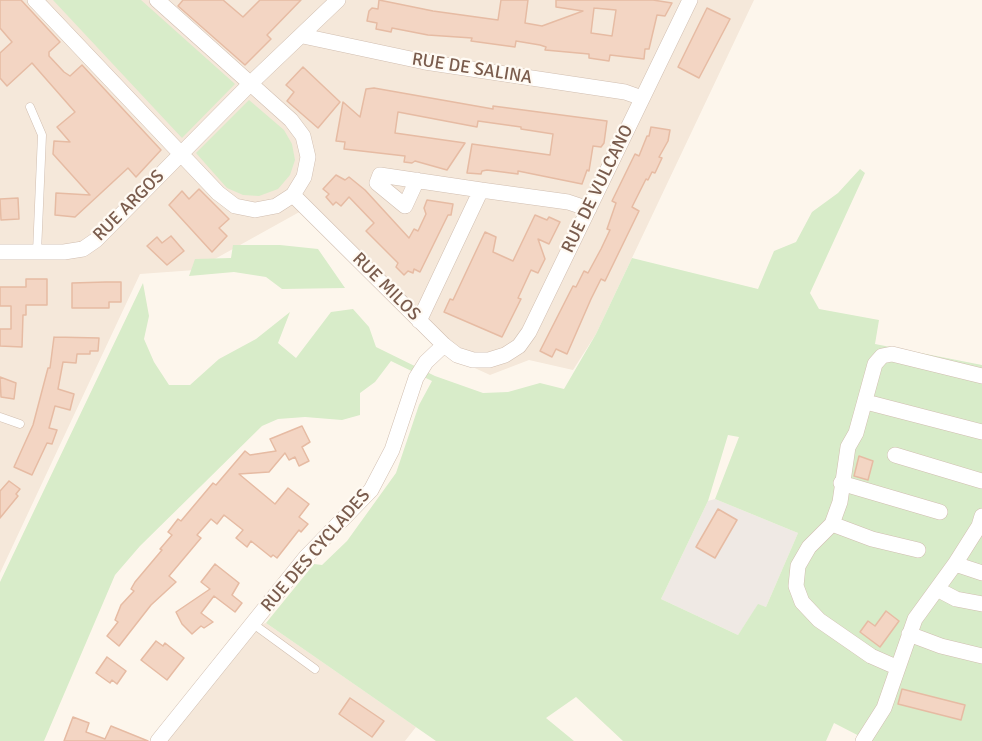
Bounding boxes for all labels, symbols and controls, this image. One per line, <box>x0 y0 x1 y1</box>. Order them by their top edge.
street label: RUE DE SALINA <box>410 49 534 89</box>
street label: RUE DE VULCANO <box>558 121 638 257</box>
street label: RUE ARGOS <box>89 166 169 246</box>
street label: RUE MILOS <box>347 248 425 326</box>
street label: RUE DES CYCLADES <box>257 485 375 617</box>

